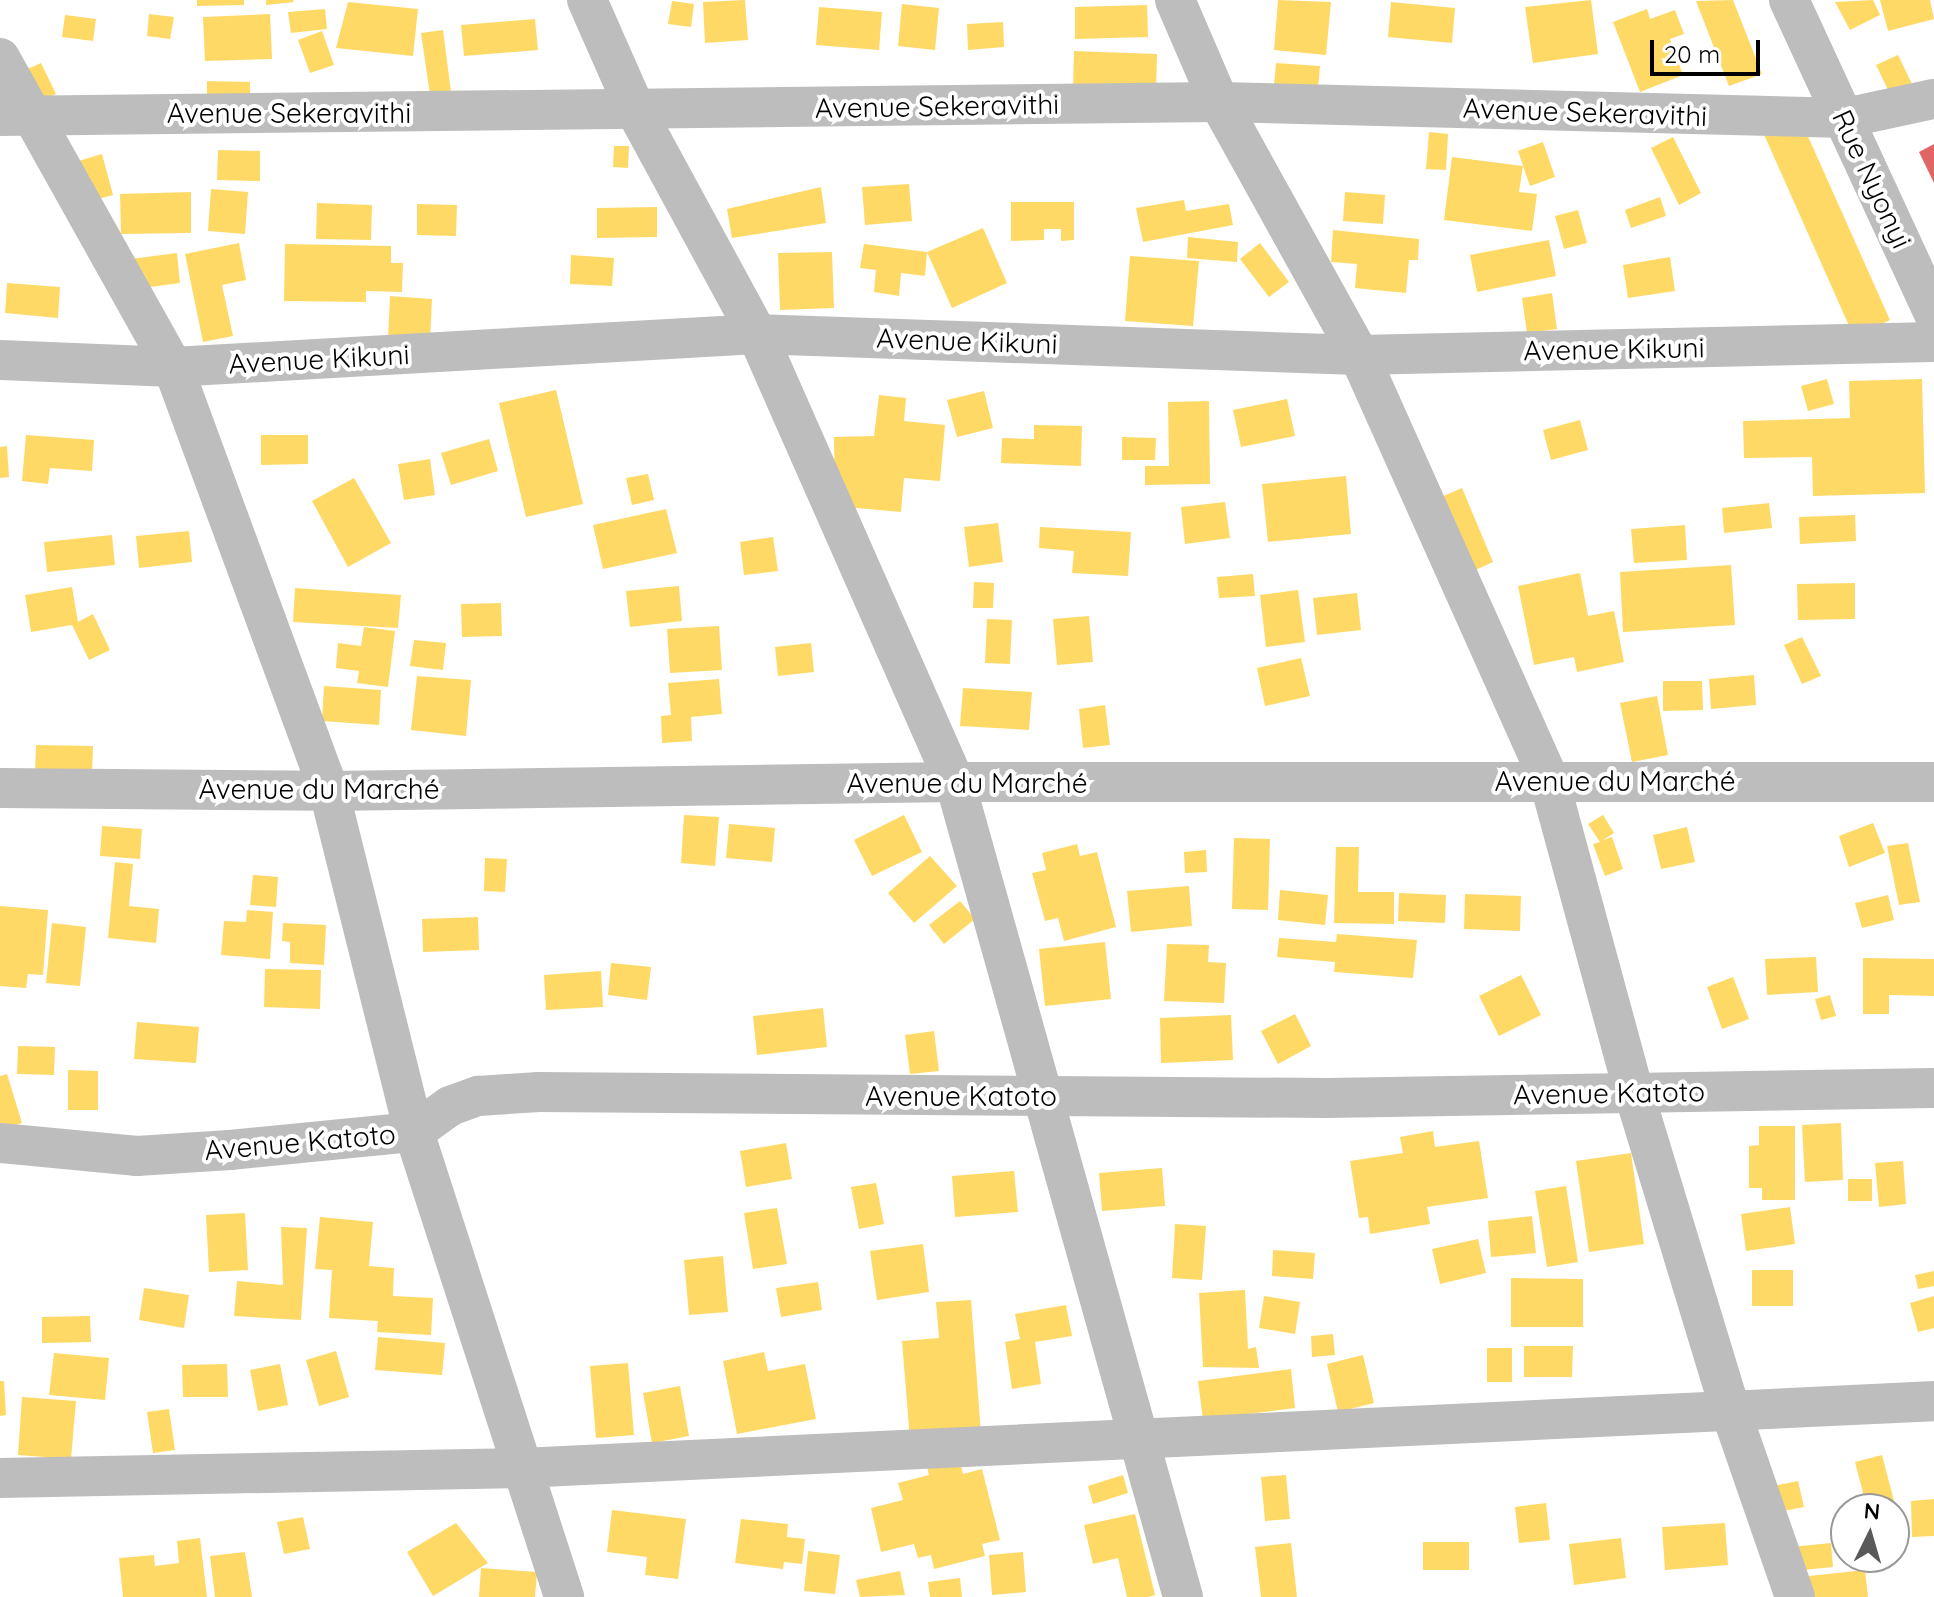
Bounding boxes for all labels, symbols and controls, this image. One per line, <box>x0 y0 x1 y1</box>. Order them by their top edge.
scale bar <box>1654 24 1764 74</box>
text: 20 m <box>1664 39 1720 69</box>
street label: Avenue Sekeravithi <box>815 87 1059 125</box>
street label: Avenue Sekeravithi <box>1462 91 1708 133</box>
street label: Avenue Sekeravithi <box>167 96 411 130</box>
street label: Rue Nyonyi <box>1825 104 1919 254</box>
street label: Avenue Kikuni <box>876 321 1058 361</box>
street label: Avenue Kikuni <box>1523 331 1705 367</box>
street label: Avenue Kikuni <box>228 337 410 381</box>
street label: Avenue du Marché <box>1495 764 1735 798</box>
street label: Avenue du Marché <box>847 766 1087 800</box>
street label: Avenue du Marché <box>199 772 439 806</box>
street label: Avenue Katoto <box>1513 1075 1705 1111</box>
street label: Avenue Katoto <box>865 1079 1057 1113</box>
street label: Avenue Katoto <box>203 1117 397 1167</box>
north arrow <box>1830 1493 1910 1573</box>
text: N <box>1863 1496 1881 1526</box>

